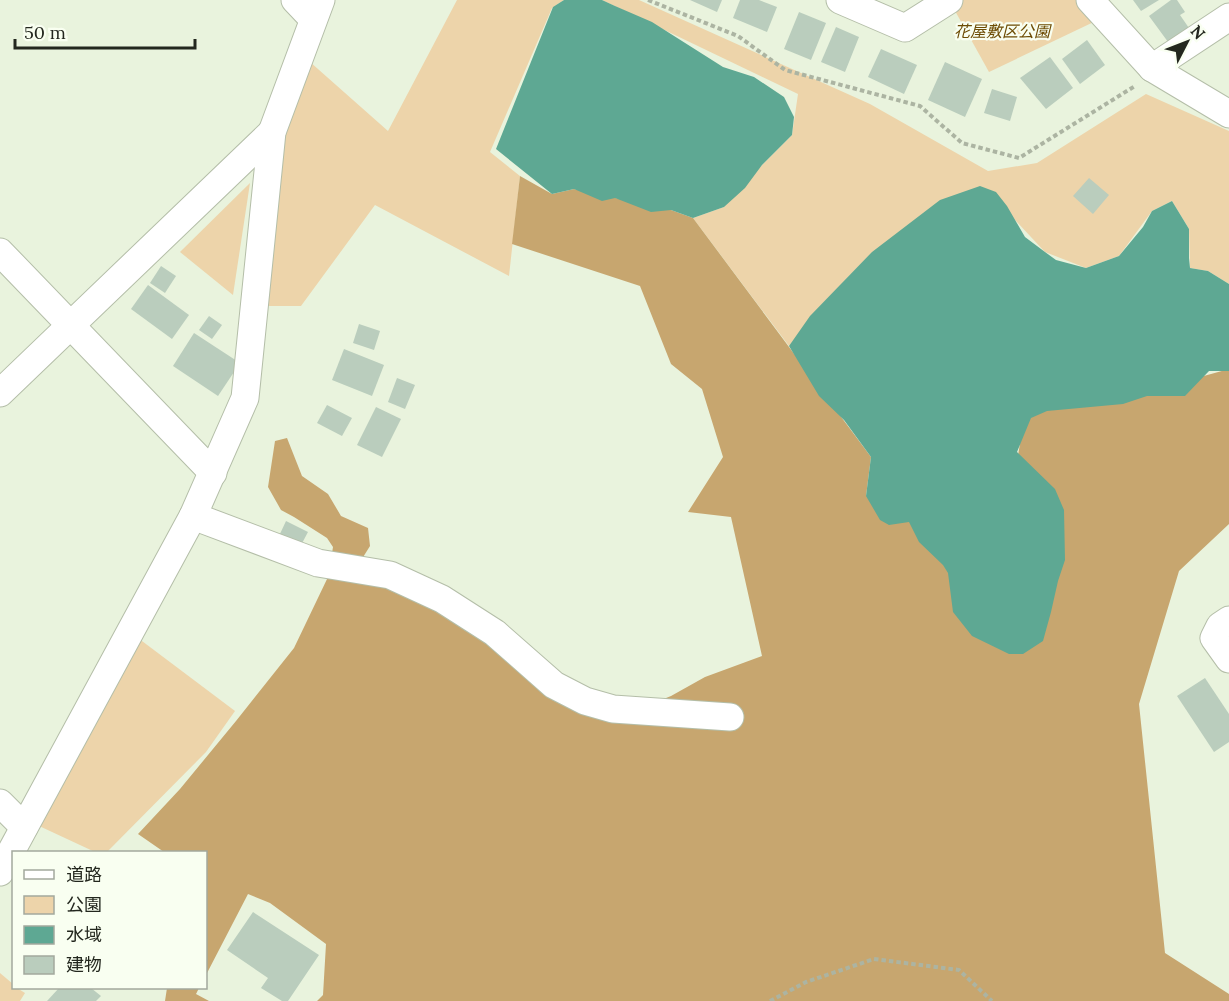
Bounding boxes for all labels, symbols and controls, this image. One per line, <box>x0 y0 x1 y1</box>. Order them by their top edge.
scale bar <box>15 12 195 50</box>
north arrow <box>1157 12 1217 72</box>
text: 50 m <box>24 21 66 44</box>
park label: 花屋敷区公園 <box>954 21 1052 41</box>
text: N <box>1187 21 1210 43</box>
legend <box>12 851 207 989</box>
text: 道路 <box>66 863 102 886</box>
text: 公園 <box>66 893 102 916</box>
text: 水域 <box>66 923 102 946</box>
text: 建物 <box>66 953 102 976</box>

